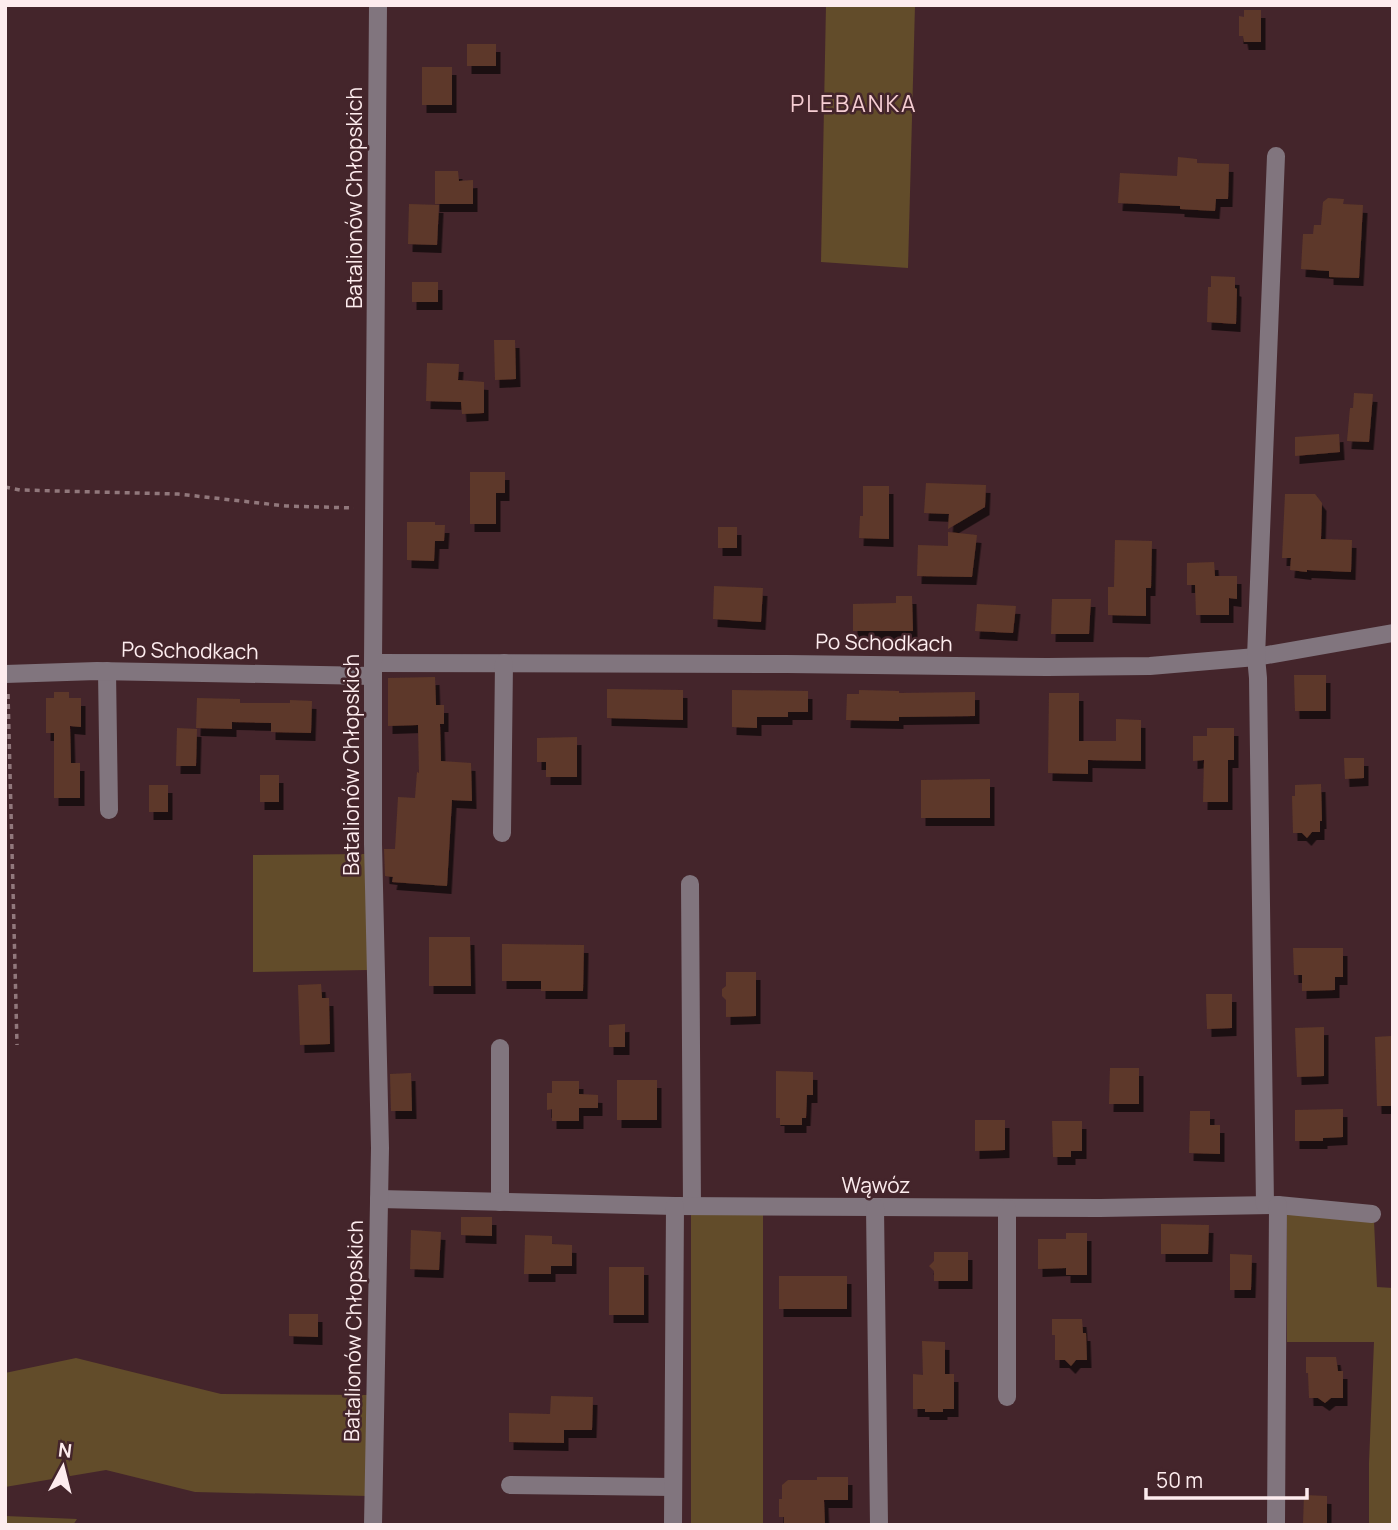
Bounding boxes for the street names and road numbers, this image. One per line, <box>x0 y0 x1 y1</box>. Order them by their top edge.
street label: Batalionów Chłopskich <box>340 87 368 309</box>
street label: Po Schodkach <box>815 627 953 657</box>
street label: Po Schodkach <box>121 635 259 665</box>
street label: Batalionów Chłopskich <box>337 654 365 876</box>
street label: Wąwóz <box>842 1171 910 1199</box>
street label: Batalionów Chłopskich <box>337 1220 369 1442</box>

